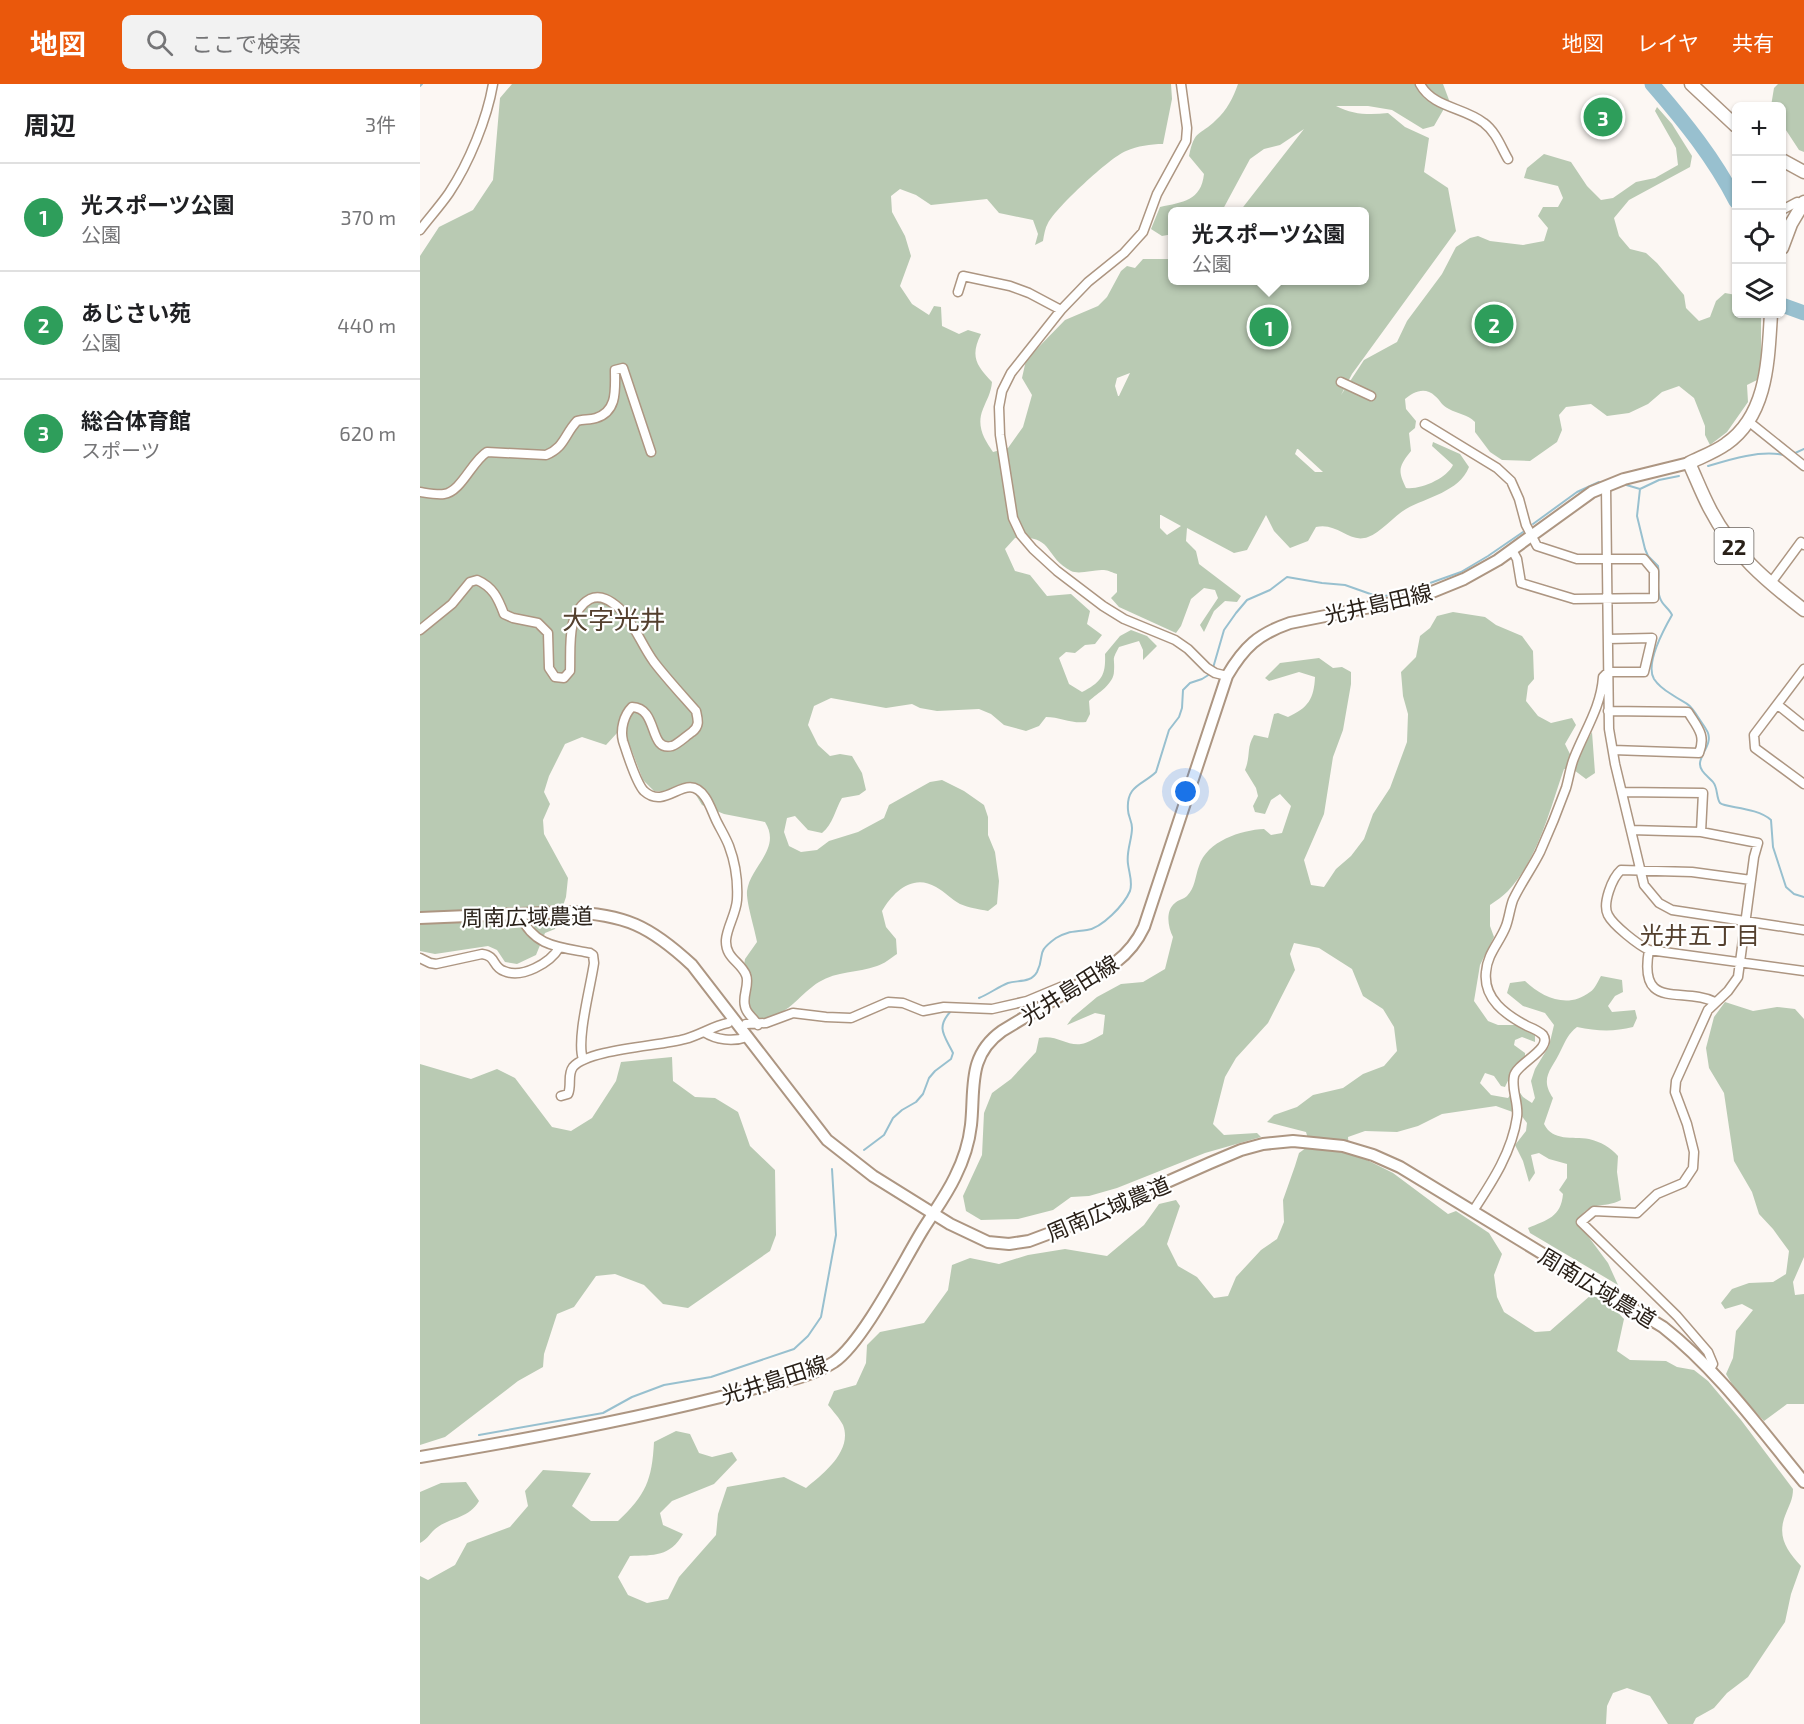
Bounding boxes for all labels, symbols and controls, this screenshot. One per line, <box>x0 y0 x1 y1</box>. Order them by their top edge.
search box <box>122 15 542 69</box>
text: 地図 <box>30 26 86 60</box>
icon: search <box>143 26 176 59</box>
text: ここで検索 <box>191 30 301 56</box>
text: 地図 <box>1562 30 1604 55</box>
text: レイヤ <box>1637 30 1699 55</box>
text: 共有 <box>1732 30 1774 55</box>
pin: 3 <box>1584 94 1622 140</box>
map controls <box>1732 102 1786 318</box>
button: + <box>1732 102 1786 156</box>
text: 周辺 <box>24 109 76 140</box>
text: 3件 <box>365 112 396 136</box>
button: − <box>1732 156 1786 210</box>
text: 光スポーツ公園 <box>81 191 235 217</box>
text: 1 <box>39 205 48 229</box>
text: 370 m <box>341 205 396 229</box>
popup <box>1168 207 1369 285</box>
button: locate <box>1732 210 1786 264</box>
text: 光スポーツ公園 <box>1192 220 1345 246</box>
text: 公園 <box>81 222 121 246</box>
text: 公園 <box>1192 251 1232 275</box>
button: layers <box>1732 264 1786 318</box>
text: あじさい苑 <box>81 299 191 325</box>
pin: 2 <box>1474 302 1514 346</box>
pin: 1 <box>1250 304 1288 350</box>
text: 2 <box>38 313 49 337</box>
text: 440 m <box>337 313 396 337</box>
text: 公園 <box>81 330 121 354</box>
text: 総合体育館 <box>81 407 191 433</box>
text: 3 <box>38 421 49 445</box>
text: 620 m <box>339 421 396 445</box>
text: スポーツ <box>81 438 161 462</box>
road number: 22 <box>1714 528 1754 564</box>
street label: 光井島田線 <box>1321 578 1435 628</box>
district label: 大字光井 <box>562 603 666 634</box>
your location <box>1171 777 1200 806</box>
street label: 周南広域農道 <box>461 902 593 930</box>
district label: 光井五丁目 <box>1640 920 1760 949</box>
street label: 光井島田線 <box>1015 949 1123 1029</box>
street label: 周南広域農道 <box>1042 1170 1174 1246</box>
street label: 周南広域農道 <box>1535 1242 1661 1332</box>
street label: 光井島田線 <box>718 1350 830 1408</box>

